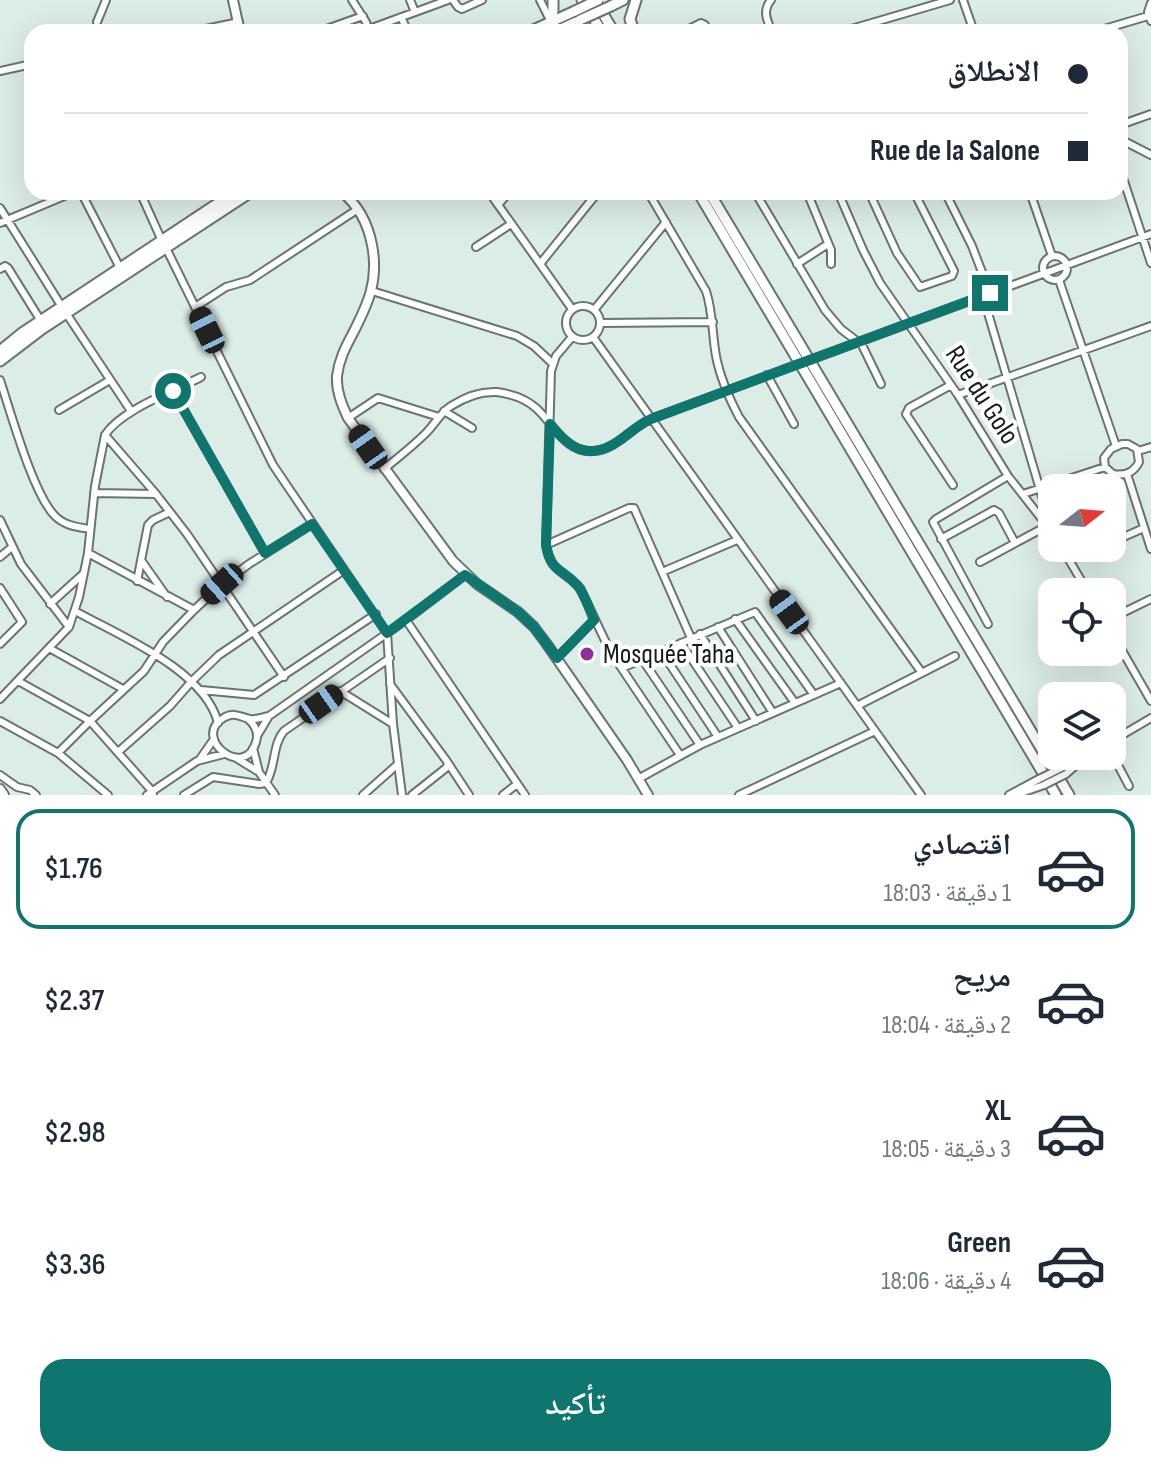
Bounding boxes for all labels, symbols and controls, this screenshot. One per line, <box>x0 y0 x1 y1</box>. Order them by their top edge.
text: الانطلاق <box>947 54 1040 90</box>
text: Rue de la Salone <box>870 133 1040 169</box>
route end <box>972 275 1008 311</box>
car <box>186 303 228 357</box>
street label: Rue du Golo <box>938 340 1026 450</box>
route start <box>155 373 191 409</box>
car <box>344 420 392 474</box>
north arrow <box>1038 474 1126 562</box>
map controls <box>1038 474 1126 770</box>
car <box>196 559 248 609</box>
button: locate <box>1038 578 1126 666</box>
car <box>765 586 813 638</box>
place label: Mosquée Taha <box>603 638 735 671</box>
marker: Mosquée Taha <box>578 645 596 663</box>
car <box>294 680 348 728</box>
button: layers <box>1038 682 1126 770</box>
text: اقتصادي <box>913 827 1011 863</box>
icon: car <box>1035 833 1107 905</box>
text: $1.76 <box>44 851 103 887</box>
text: 1 دقيقة · 18:03 <box>884 878 1011 909</box>
text: مريح <box>953 959 1011 995</box>
icon: car <box>1035 965 1107 1037</box>
text: $2.37 <box>44 983 104 1019</box>
text: 2 دقيقة · 18:04 <box>882 1010 1011 1041</box>
text: XL <box>985 1093 1011 1129</box>
icon: car <box>1035 1097 1107 1169</box>
text: $2.98 <box>44 1115 105 1151</box>
text: 3 دقيقة · 18:05 <box>882 1134 1011 1165</box>
text: Green <box>947 1225 1011 1261</box>
icon: car <box>1035 1229 1107 1301</box>
text: $3.36 <box>44 1247 105 1283</box>
text: 4 دقيقة · 18:06 <box>881 1266 1011 1297</box>
button: تأكيد <box>40 1359 1111 1451</box>

